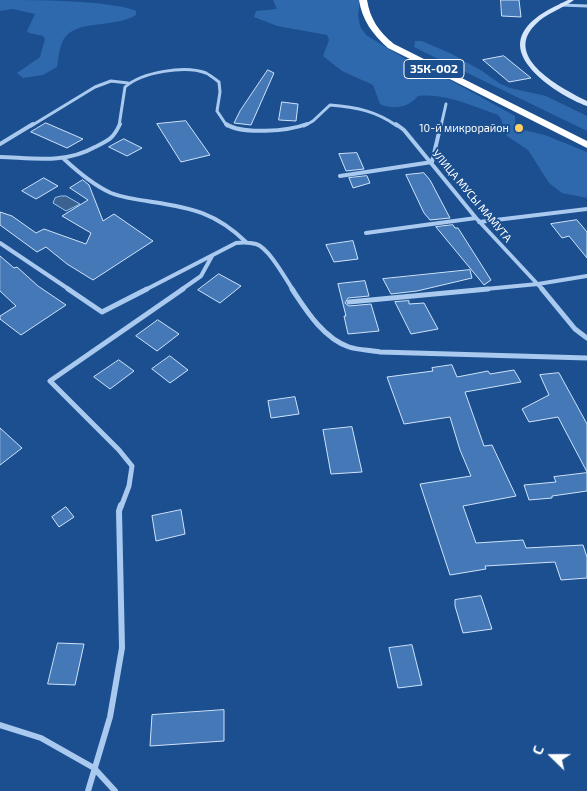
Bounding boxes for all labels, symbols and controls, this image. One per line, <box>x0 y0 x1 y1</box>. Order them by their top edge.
road number: 35К-002 <box>404 60 464 78</box>
place label: 10-й микрорайон <box>419 121 509 135</box>
marker: 10-й микрорайон <box>513 122 525 134</box>
street label: УЛИЦА МУСЫ МАМУТА <box>429 147 515 245</box>
north arrow <box>527 731 577 781</box>
text: С <box>528 743 547 757</box>

